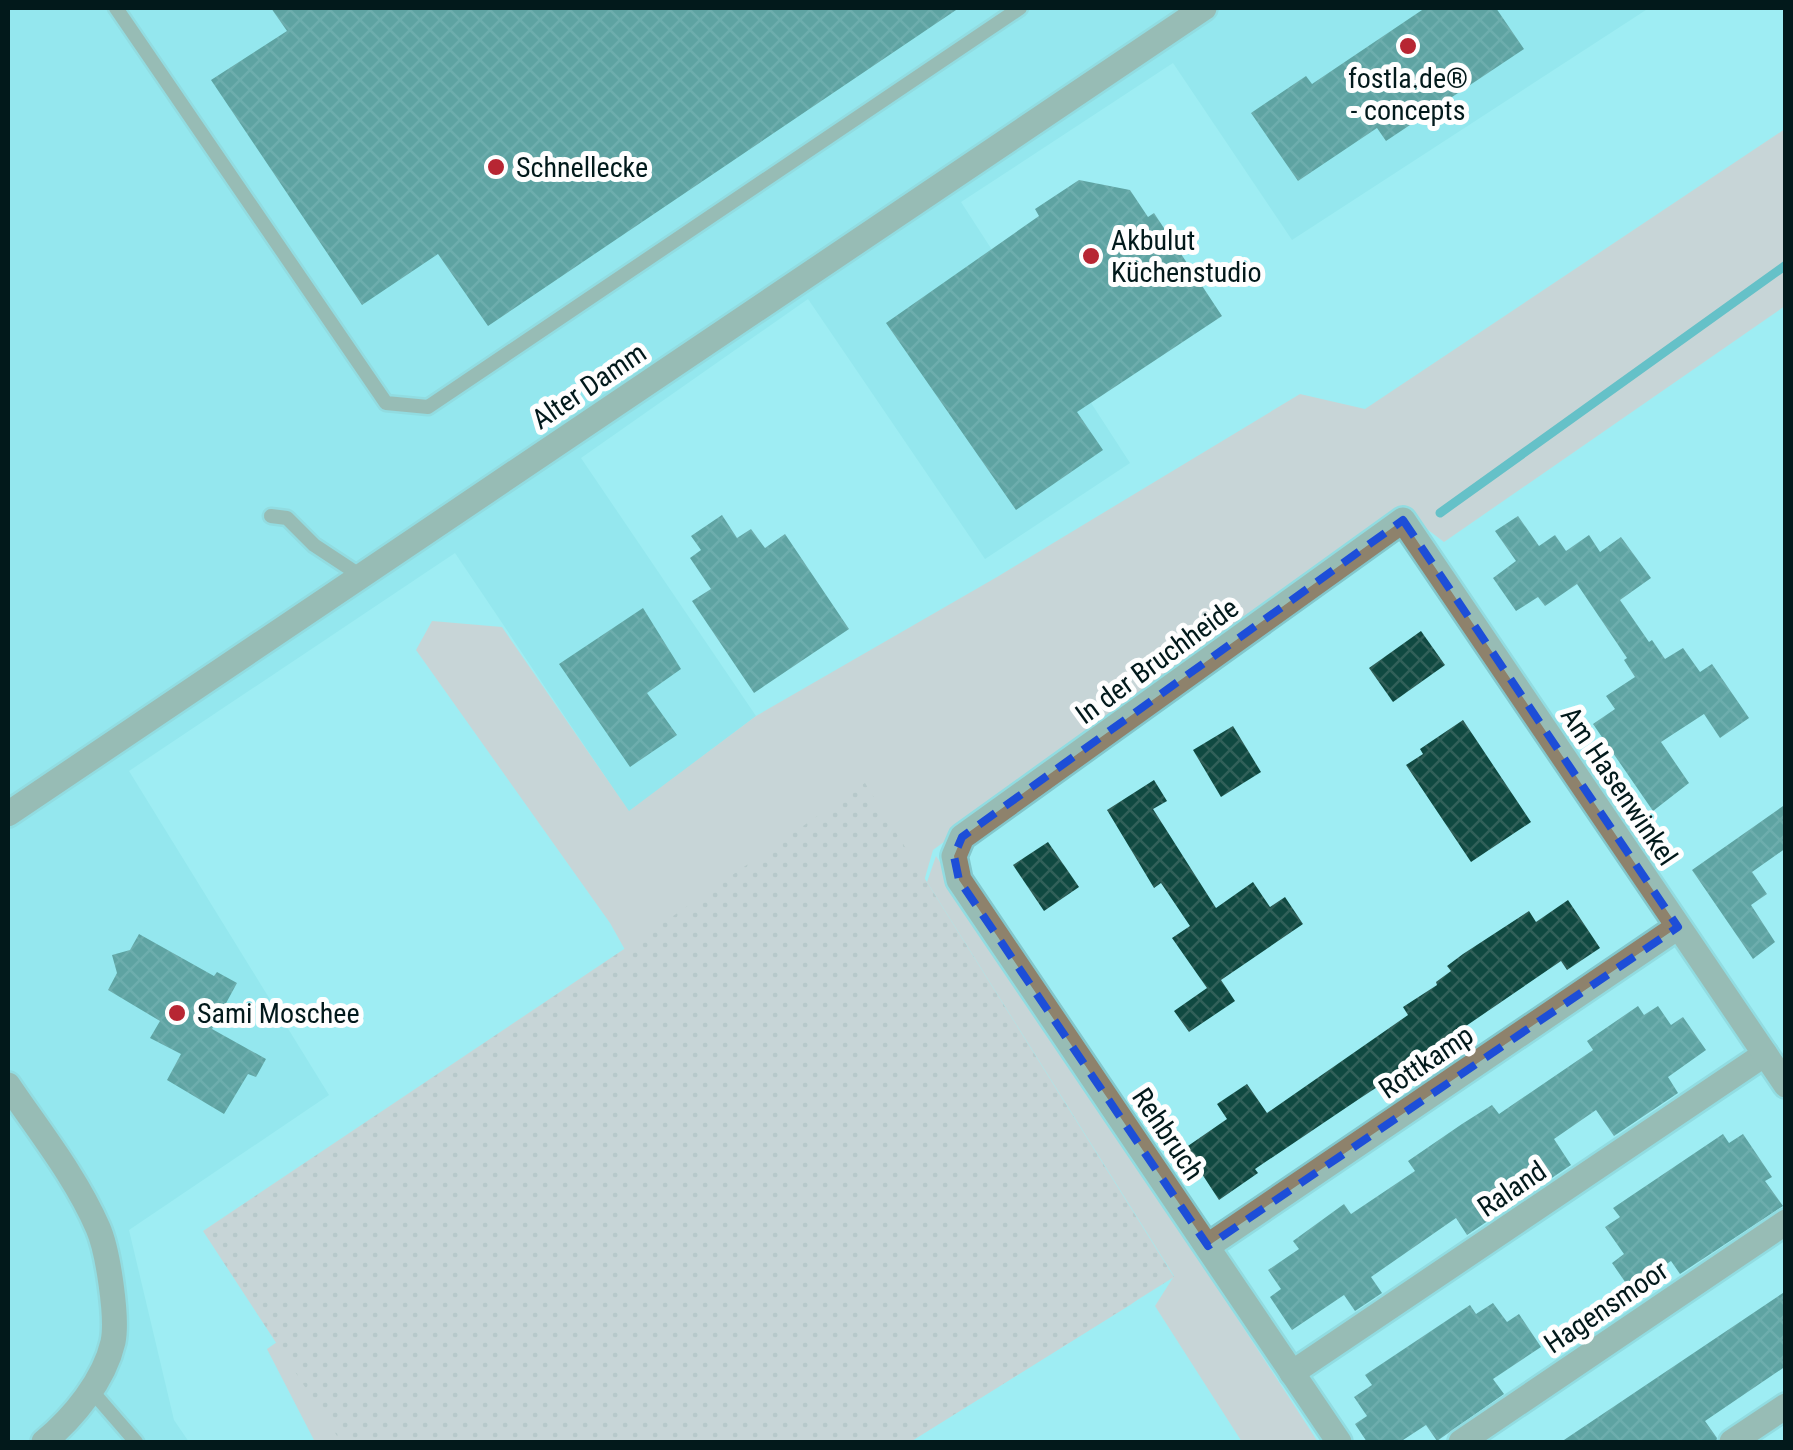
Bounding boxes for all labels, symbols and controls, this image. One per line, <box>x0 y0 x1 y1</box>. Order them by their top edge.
marker: fostla.de® - concepts <box>1397 35 1419 57</box>
place label: fostla.de® - concepts <box>1348 62 1468 127</box>
place label: Schnellecke <box>516 151 648 184</box>
marker: Schnellecke <box>485 156 507 178</box>
place label: Akbulut Küchenstudio <box>1111 224 1262 289</box>
marker: Akbulut Küchenstudio <box>1080 245 1102 267</box>
street label: Alter Damm <box>526 336 652 436</box>
street label: In der Bruchheide <box>1069 591 1245 731</box>
street label: Am Hasenwinkel <box>1554 701 1684 871</box>
place label: Sami Moschee <box>197 997 360 1030</box>
marker: Sami Moschee <box>166 1002 188 1024</box>
street label: Rottkamp <box>1373 1019 1479 1105</box>
street label: Rehbruch <box>1125 1082 1211 1186</box>
street label: Raland <box>1471 1154 1553 1224</box>
street label: Hagensmoor <box>1538 1254 1674 1360</box>

